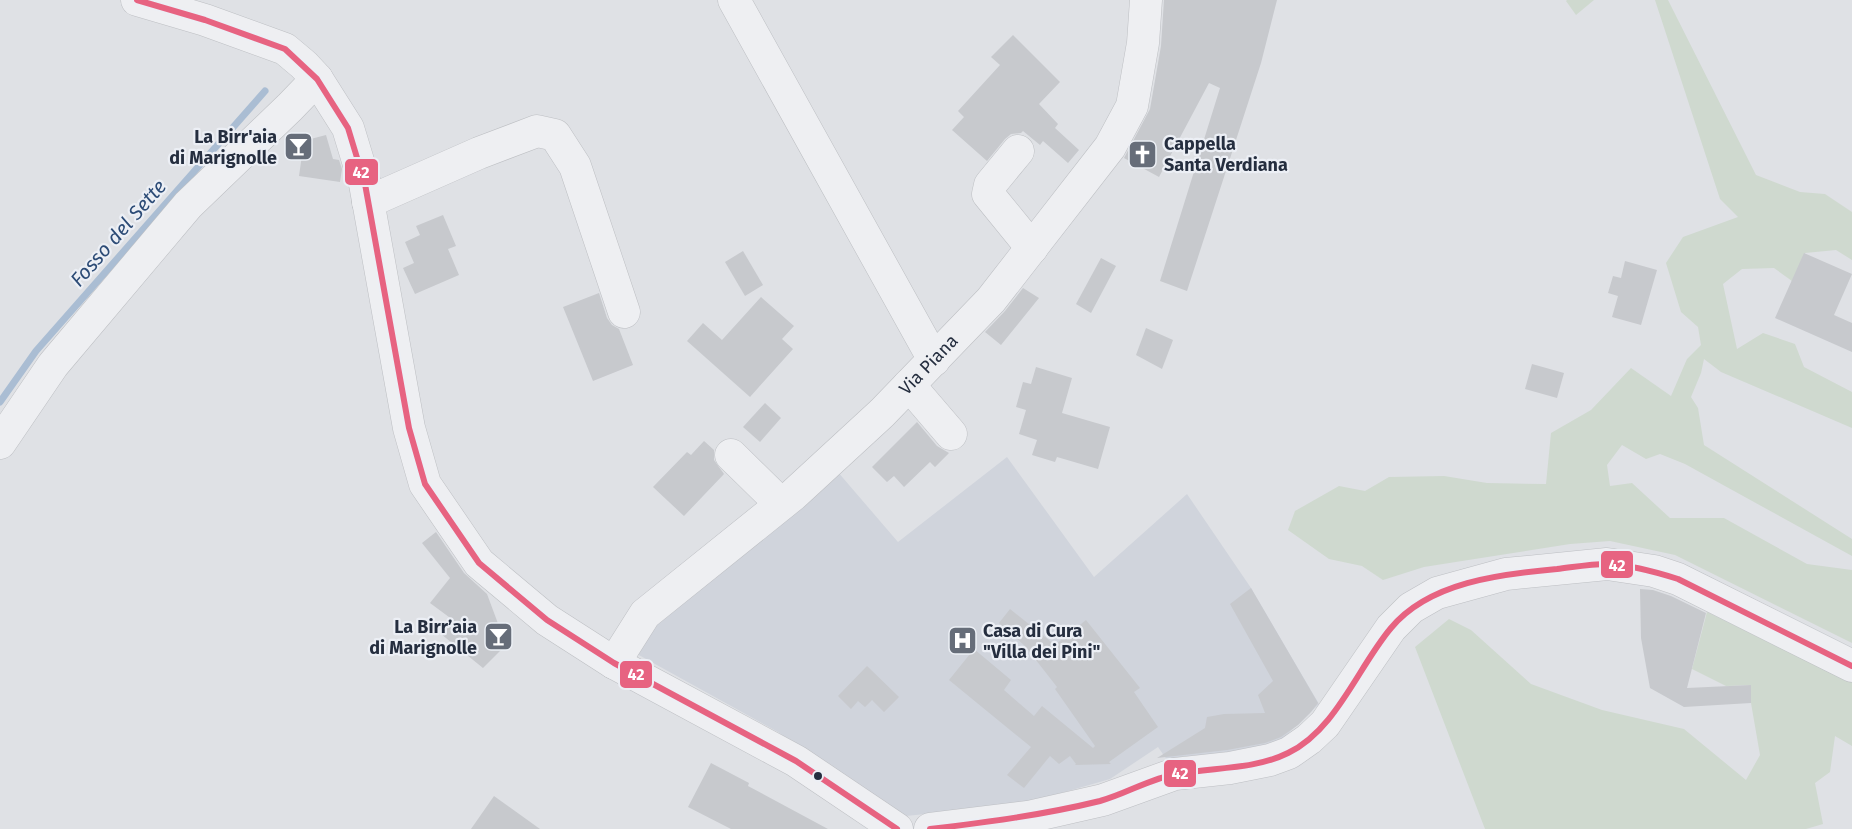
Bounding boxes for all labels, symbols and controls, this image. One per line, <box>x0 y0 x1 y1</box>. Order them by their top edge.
place label: La Birr'aia di Marignolle <box>169 126 277 169</box>
bar icon: La Birr'aia di Marignolle <box>282 131 314 163</box>
place label: Cappella Santa Verdiana <box>1164 133 1288 176</box>
church icon: Cappella Santa Verdiana <box>1127 138 1159 170</box>
line badge: 42 <box>344 158 379 186</box>
text: 42 <box>353 163 370 182</box>
water label: Fosso del Sette <box>65 175 171 291</box>
street label: Via Piana <box>894 330 963 399</box>
line badge: 42 <box>1600 550 1634 579</box>
text: 42 <box>1609 556 1626 575</box>
place label: La Birr’aia di Marignolle <box>369 616 477 659</box>
place label: Casa di Cura "Villa dei Pini" <box>983 620 1101 663</box>
bar icon: La Birr’aia di Marignolle <box>482 621 514 653</box>
hospital icon: Casa di Cura "Villa dei Pini" <box>946 625 978 657</box>
line badge: 42 <box>619 660 653 689</box>
text: 42 <box>628 665 645 684</box>
line badge: 42 <box>1163 759 1197 788</box>
text: 42 <box>1172 764 1189 783</box>
unlabelled marker <box>812 770 824 782</box>

